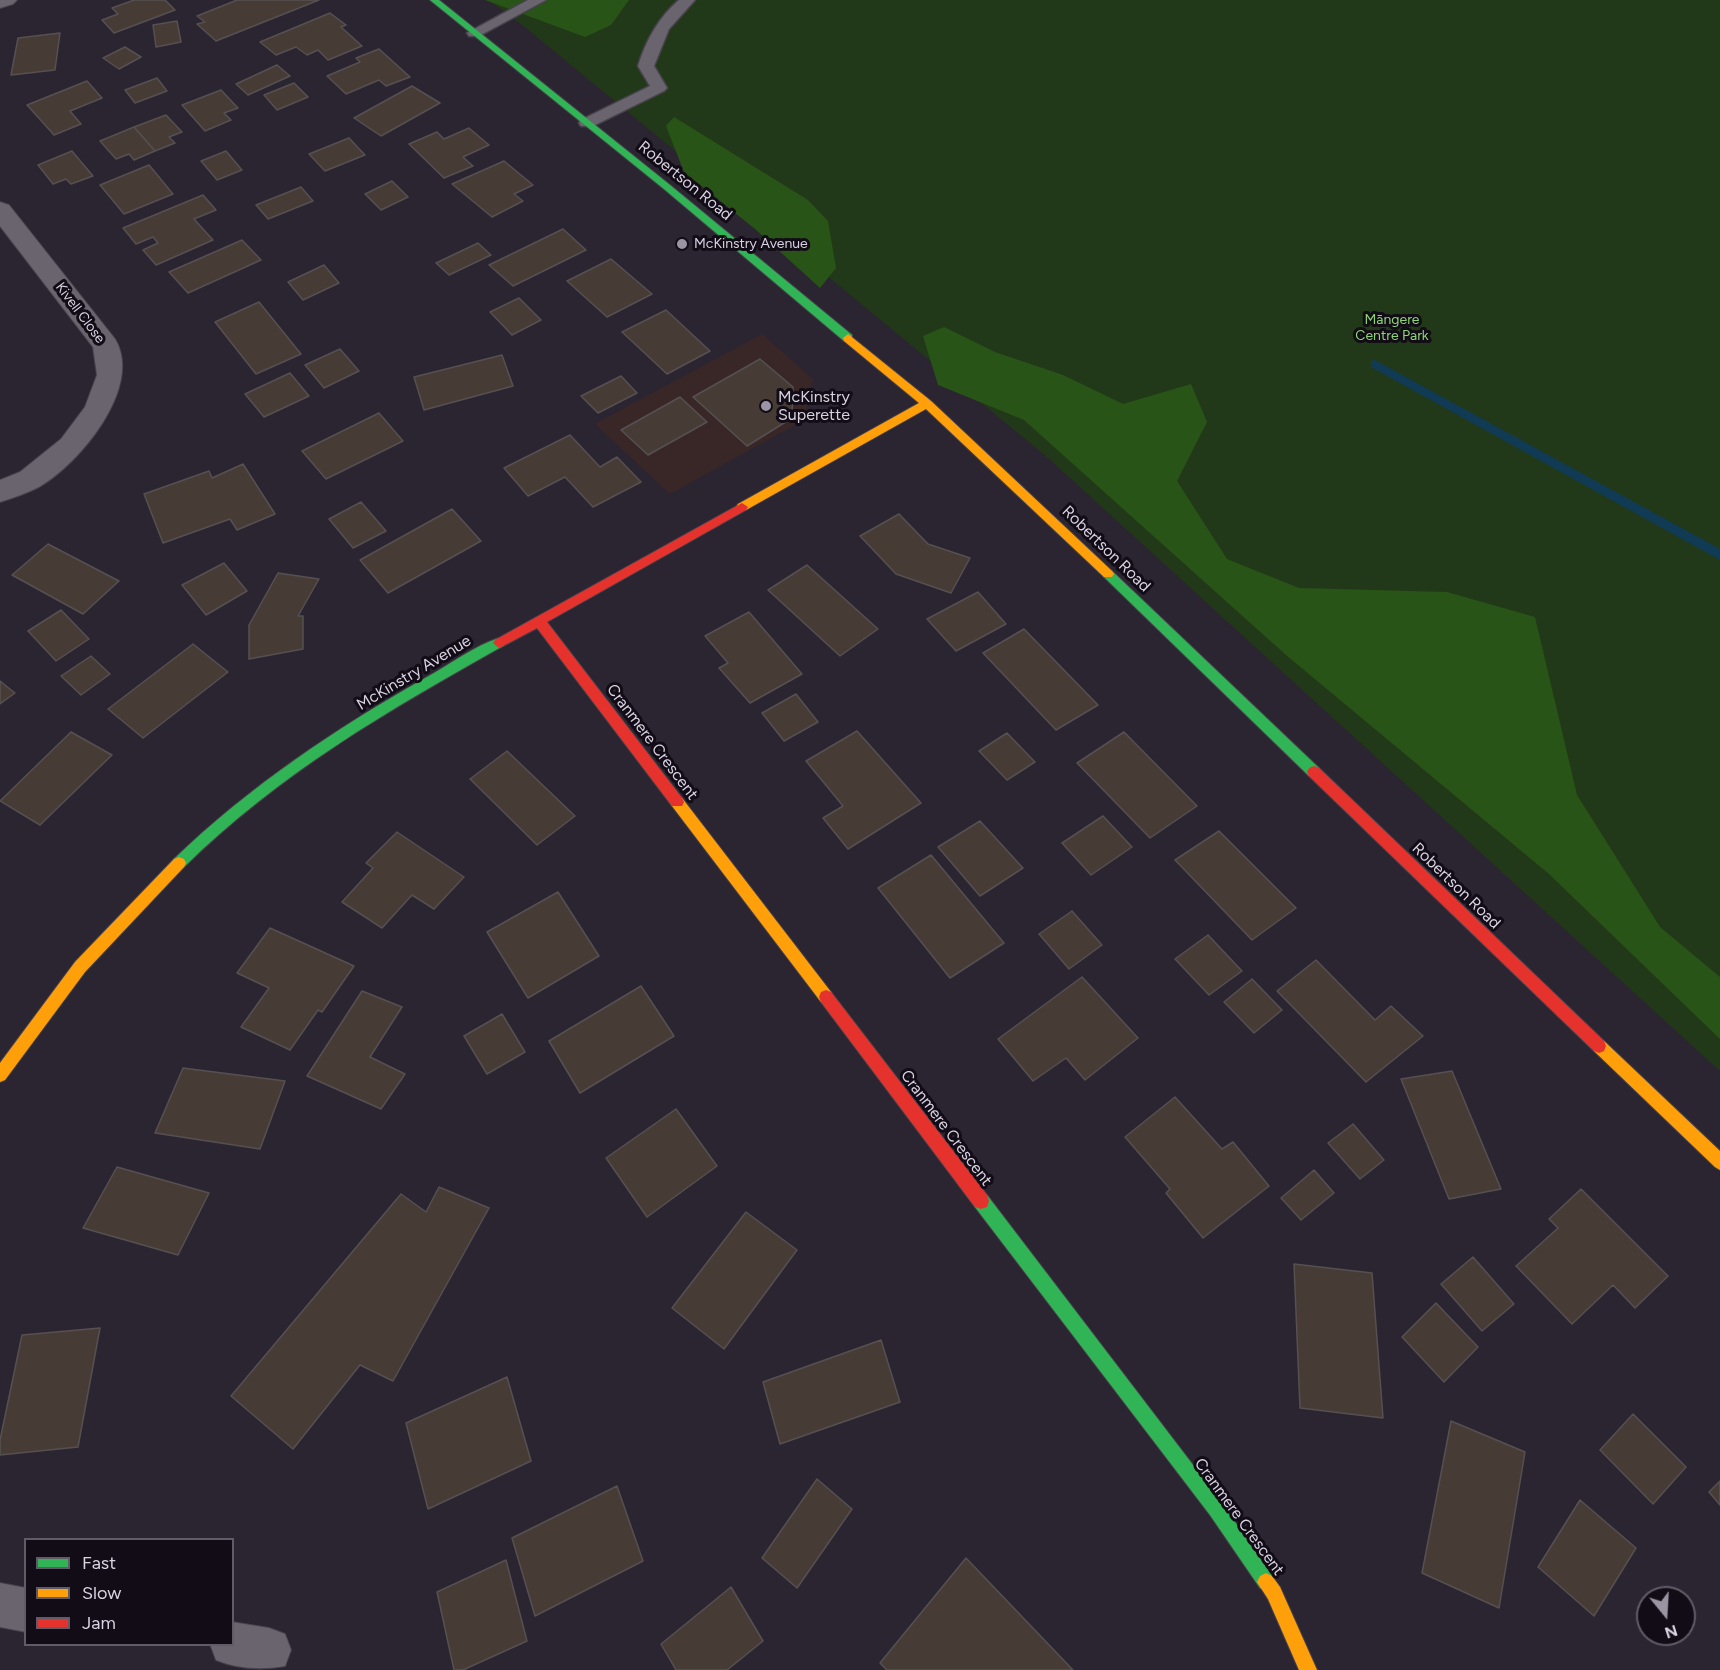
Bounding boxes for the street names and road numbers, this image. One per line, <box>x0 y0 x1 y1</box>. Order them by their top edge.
street label: Robertson Road <box>634 137 736 225</box>
street label: Kivell Close <box>52 279 108 347</box>
street label: Robertson Road <box>1058 502 1154 596</box>
street label: McKinstry Avenue <box>353 631 475 715</box>
street label: Cranmere Crescent <box>602 680 702 804</box>
street label: Robertson Road <box>1408 839 1504 933</box>
street label: Cranmere Crescent <box>896 1066 996 1190</box>
street label: Cranmere Crescent <box>1190 1455 1288 1579</box>

